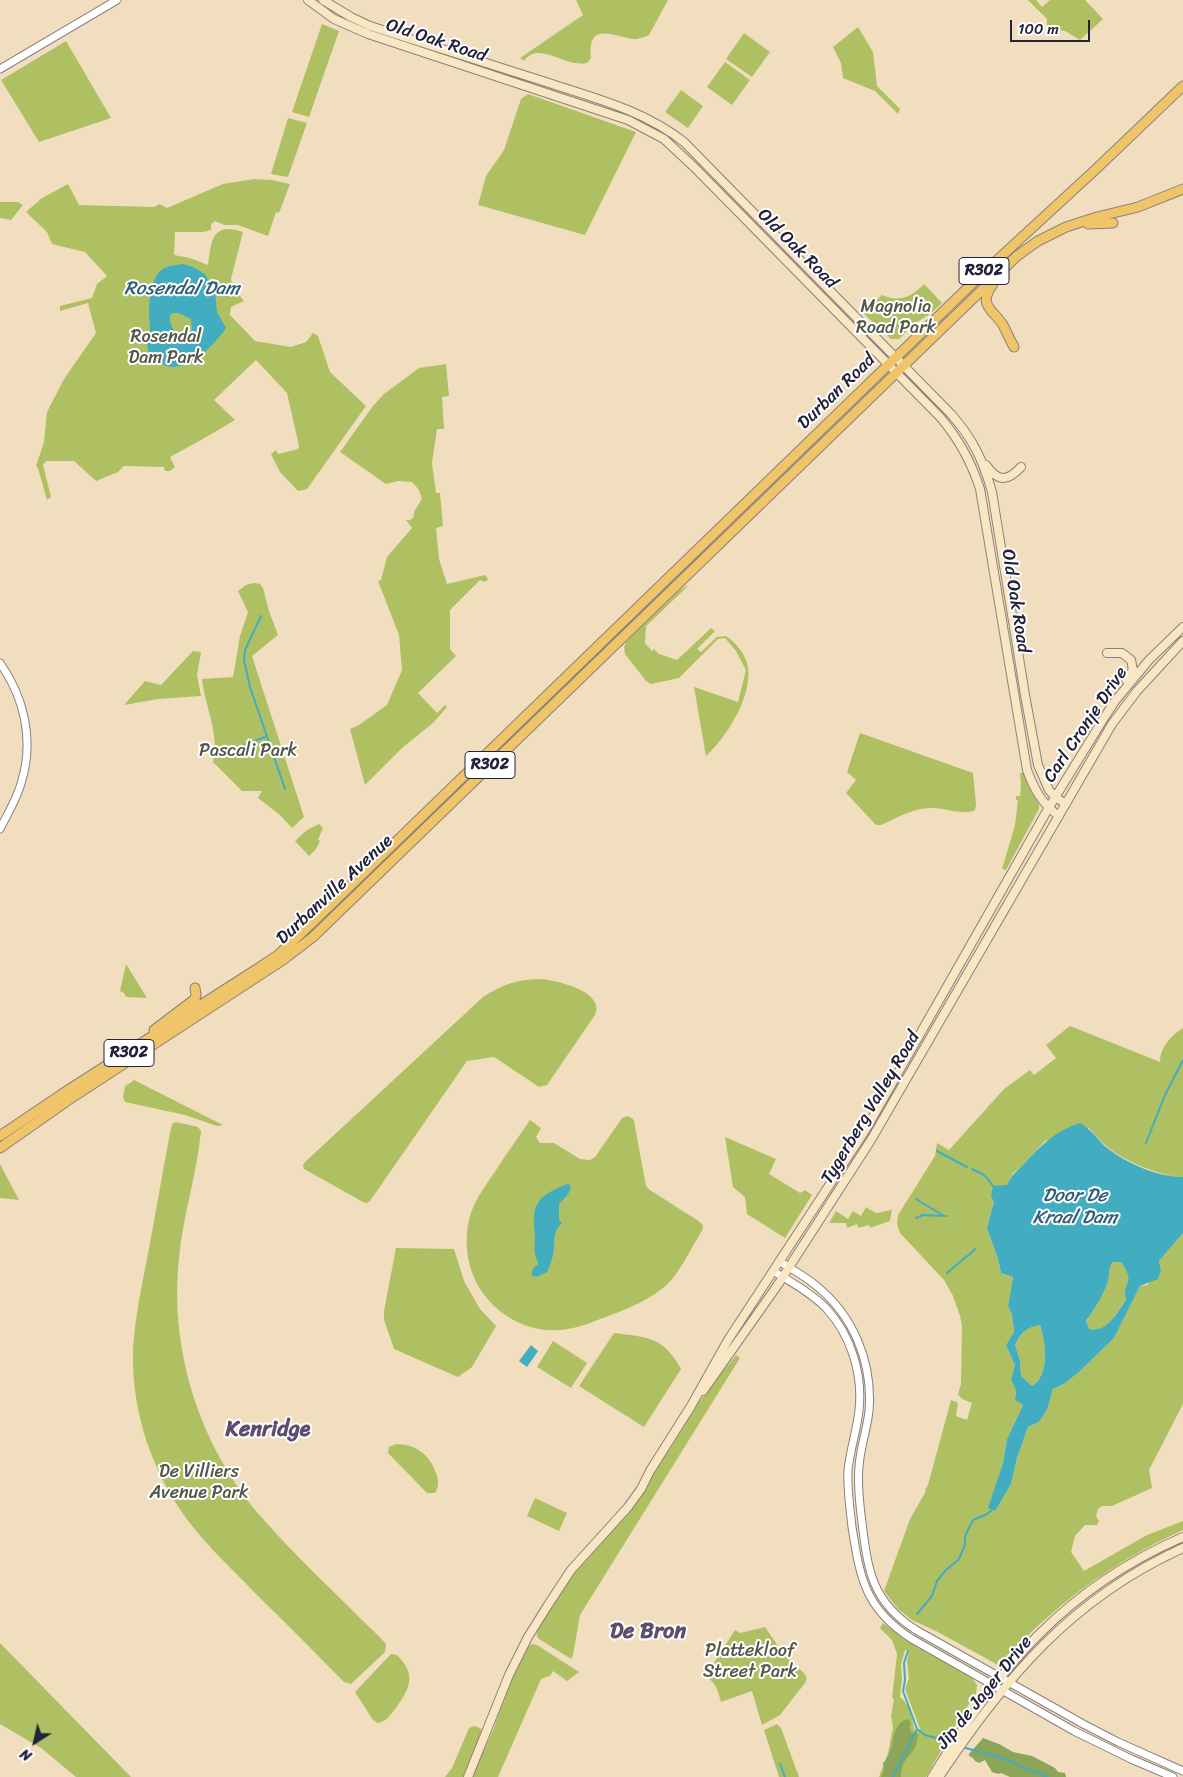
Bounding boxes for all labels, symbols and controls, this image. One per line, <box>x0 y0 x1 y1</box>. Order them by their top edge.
scale bar <box>1013 10 1093 42</box>
street label: Old Oak Road <box>383 15 489 67</box>
text: 100 m <box>1018 16 1059 42</box>
street label: Old Oak Road <box>752 204 842 294</box>
road number: R302 <box>959 258 1009 284</box>
water label: Rosendal Dam <box>124 278 240 300</box>
park label: Magnolia Road Park <box>856 296 936 338</box>
park label: Rosendal Dam Park <box>128 326 204 368</box>
street label: Durban Road <box>794 350 880 434</box>
street label: Old Oak Road <box>996 548 1034 654</box>
street label: Carl Cronje Drive <box>1039 663 1133 787</box>
park label: Pascali Park <box>199 740 297 762</box>
road number: R302 <box>465 752 515 778</box>
street label: Durbanville Avenue <box>272 831 398 949</box>
street label: Tygerberg Valley Road <box>817 1028 925 1188</box>
road number: R302 <box>104 1040 154 1066</box>
water label: Door De Kraal Dam <box>1033 1185 1117 1229</box>
district label: Kenridge <box>226 1417 310 1443</box>
park label: De Villiers Avenue Park <box>149 1461 249 1504</box>
district label: De Bron <box>610 1619 686 1645</box>
street label: Jip de Jager Drive <box>933 1632 1037 1754</box>
park label: Plattekloof Street Park <box>703 1640 797 1682</box>
north arrow <box>10 1717 60 1767</box>
text: N <box>15 1742 37 1768</box>

